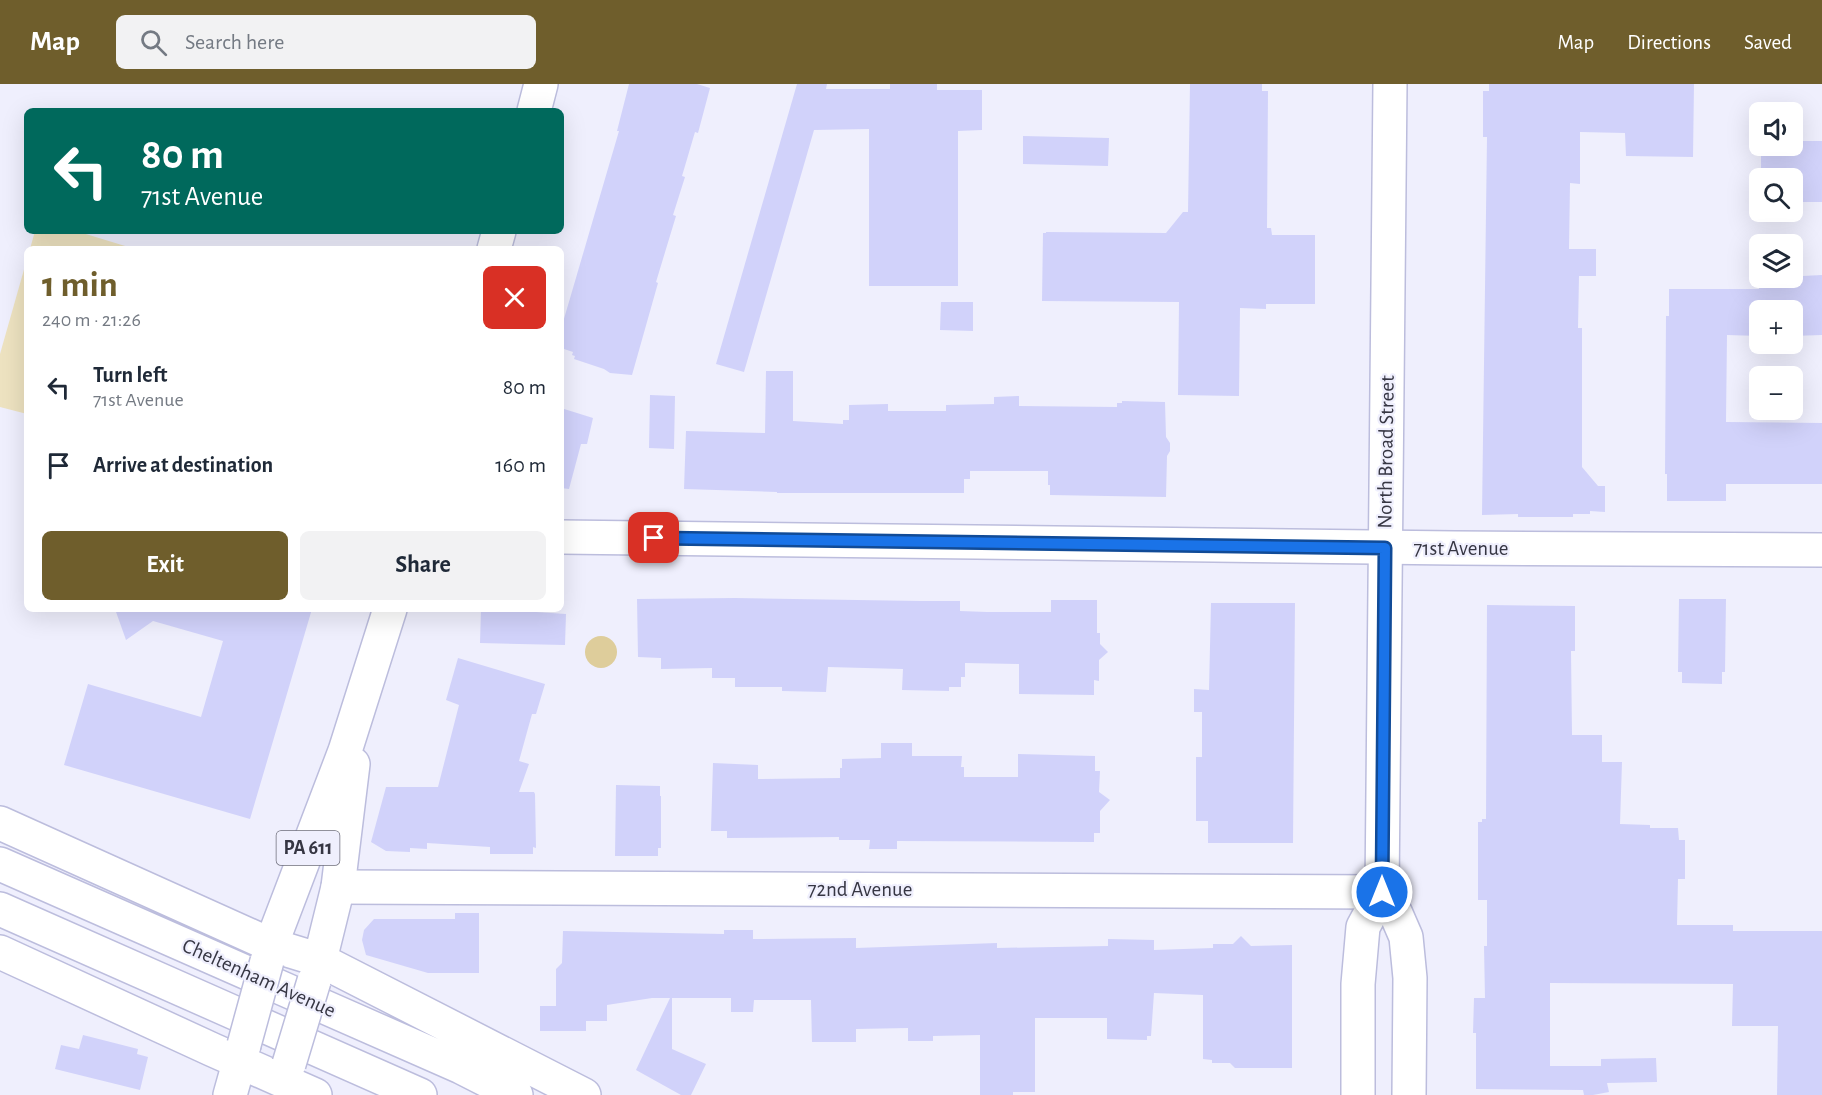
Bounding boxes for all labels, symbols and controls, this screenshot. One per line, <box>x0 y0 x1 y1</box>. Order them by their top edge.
search box <box>116 15 536 69</box>
icon: search <box>137 26 170 59</box>
text: Map <box>30 28 80 56</box>
text: Search here <box>185 31 284 53</box>
text: Map <box>1558 32 1594 53</box>
text: Directions <box>1627 32 1711 53</box>
text: Saved <box>1744 32 1792 53</box>
map controls <box>1749 102 1803 420</box>
button: sound <box>1749 102 1803 156</box>
icon: left <box>42 132 120 210</box>
text: 80 m <box>141 134 224 176</box>
button: search <box>1749 168 1803 222</box>
text: 71st Avenue <box>141 183 263 210</box>
button: layers <box>1749 234 1803 288</box>
button: close <box>483 266 546 329</box>
text: 1 min <box>42 267 118 303</box>
button: + <box>1749 300 1803 354</box>
text: 240 m · 21:26 <box>42 310 141 330</box>
text: Turn left <box>93 364 167 386</box>
button: − <box>1749 366 1803 420</box>
icon: left <box>42 371 75 404</box>
street label: North Broad Street <box>1374 375 1398 529</box>
text: 80 m <box>503 376 546 398</box>
text: 71st Avenue <box>93 390 184 410</box>
icon: arrive <box>42 449 75 482</box>
text: Arrive at destination <box>93 454 273 476</box>
text: 160 m <box>495 454 546 476</box>
pin <box>628 512 679 563</box>
icon: arrive <box>637 521 670 554</box>
button: Exit <box>42 531 288 600</box>
button: Share <box>300 531 546 600</box>
street label: 71st Avenue <box>1413 538 1509 559</box>
road number: PA 611 <box>276 831 340 865</box>
position arrow <box>1350 860 1414 924</box>
street label: 72nd Avenue <box>808 879 912 900</box>
street label: Cheltenham Avenue <box>179 935 339 1021</box>

